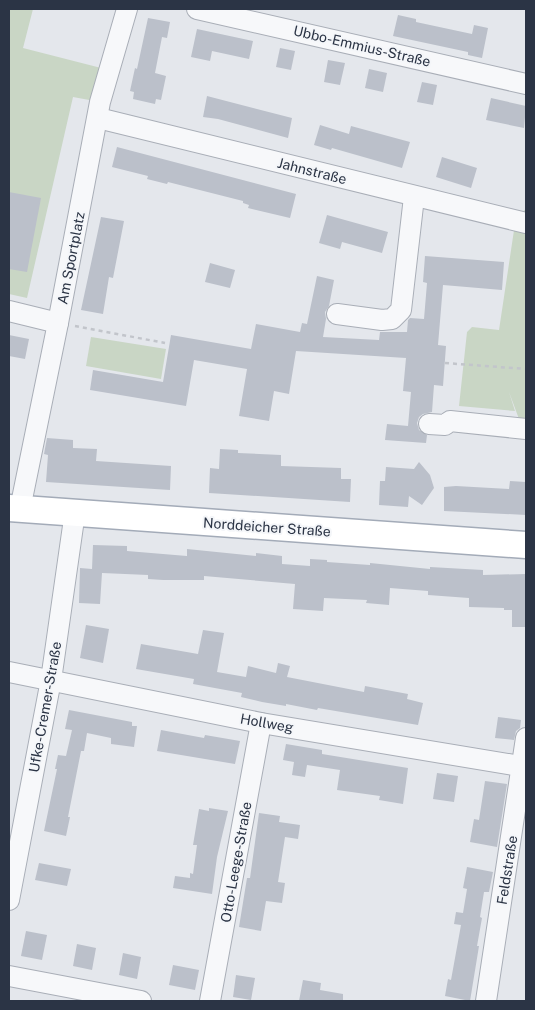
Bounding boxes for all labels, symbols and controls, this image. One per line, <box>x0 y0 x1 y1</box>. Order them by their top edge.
street label: Ubbo-Emmius-Straße <box>292 22 432 70</box>
street label: Jahnstraße <box>276 155 348 187</box>
street label: Am Sportplatz <box>54 210 88 306</box>
street label: Norddeicher Straße <box>203 515 331 539</box>
street label: Ufke-Cremer-Straße <box>26 640 64 774</box>
street label: Hollweg <box>239 710 295 736</box>
street label: Otto-Leege-Straße <box>217 800 255 924</box>
street label: Feldstraße <box>494 834 520 906</box>

